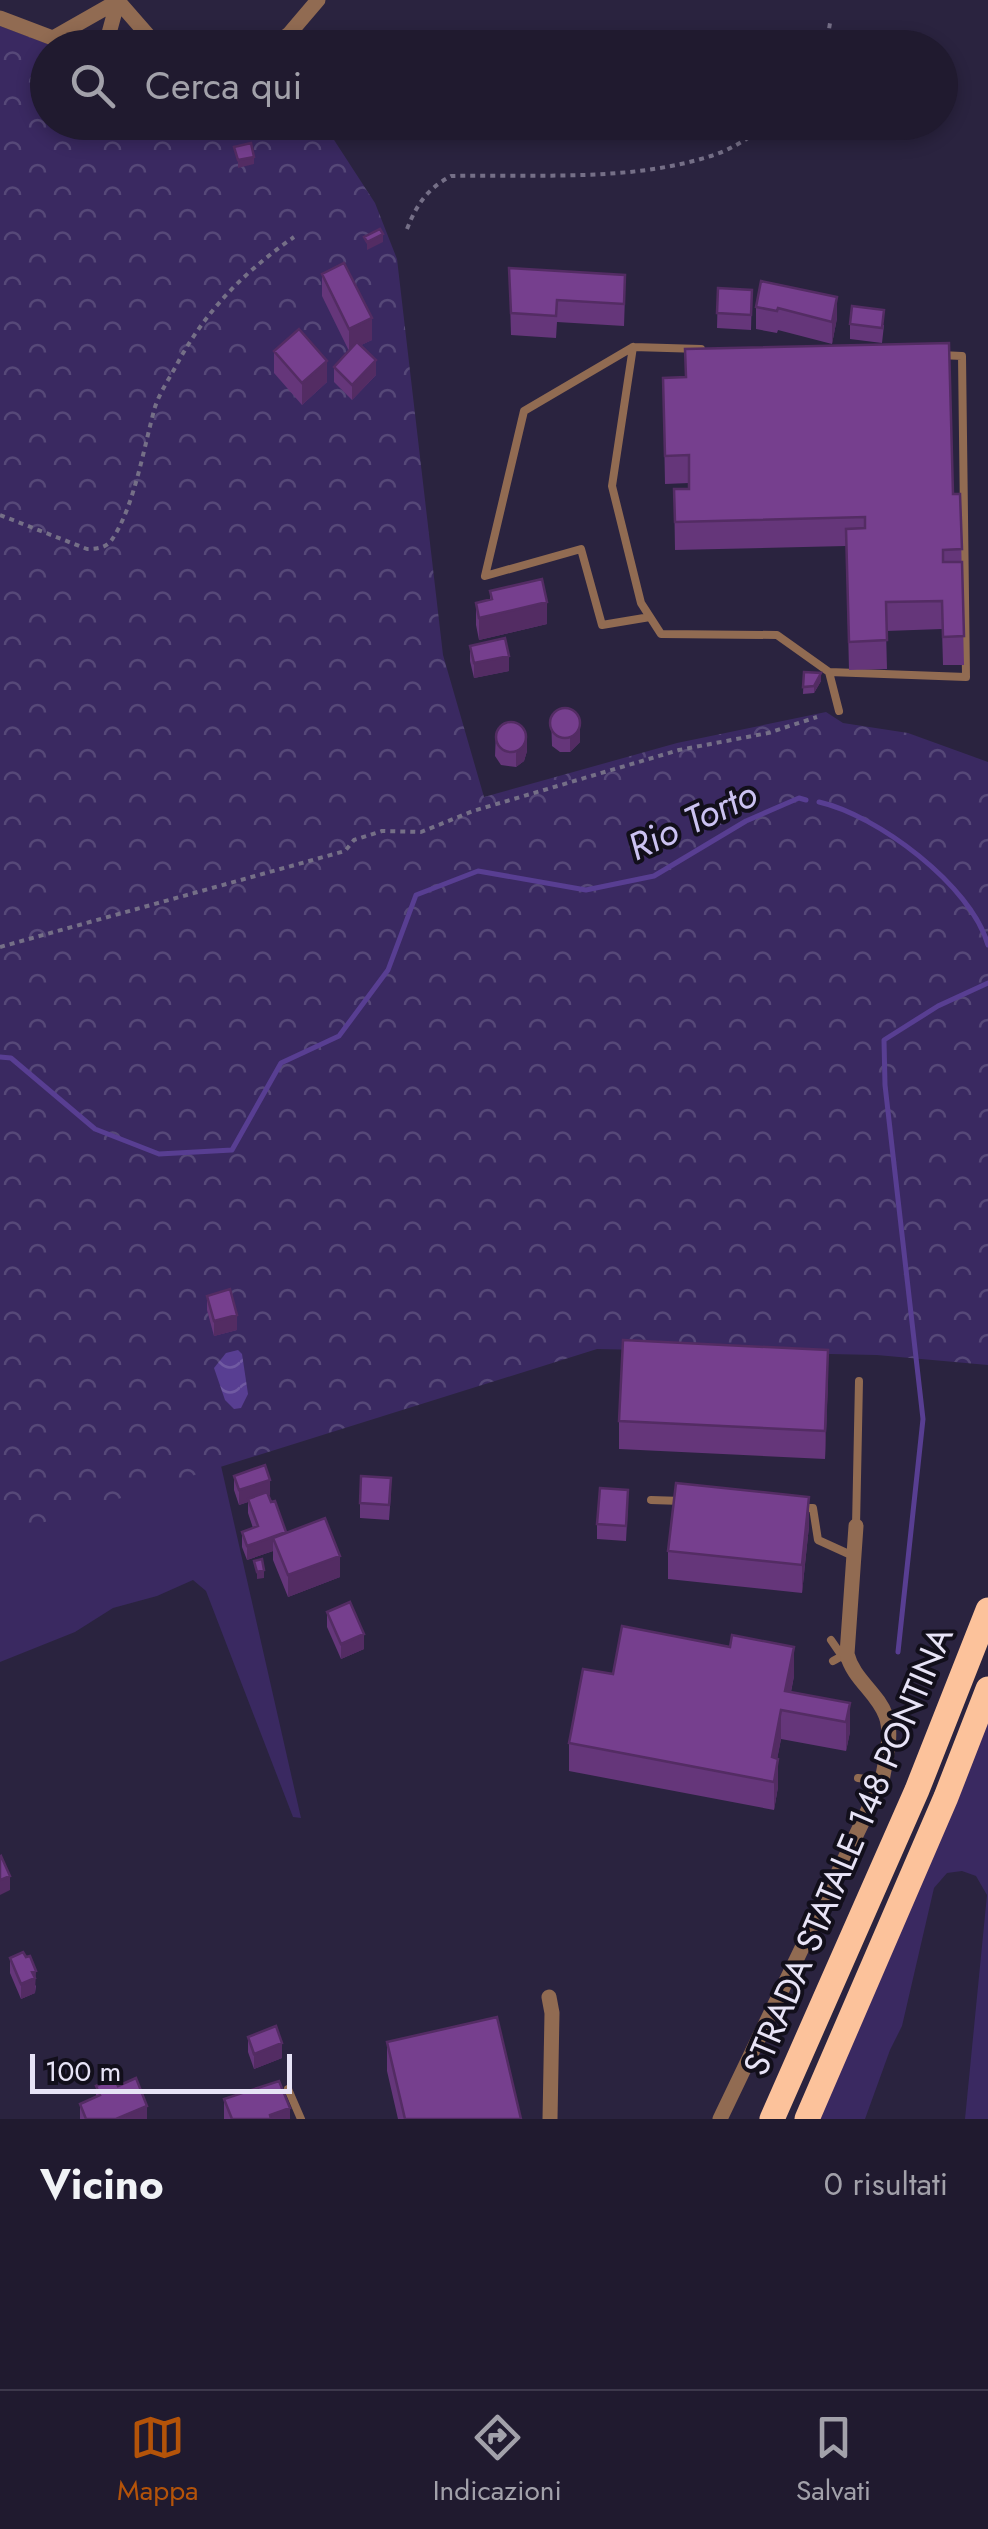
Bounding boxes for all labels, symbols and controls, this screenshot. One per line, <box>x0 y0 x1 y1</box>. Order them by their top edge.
search box <box>30 30 958 140</box>
icon: search <box>65 58 120 113</box>
text: Cerca qui <box>145 58 302 113</box>
water label: Rio Torto <box>618 766 766 874</box>
street label: STRADA STATALE 148 PONTINA <box>731 1619 965 2083</box>
scale bar <box>30 2049 292 2094</box>
text: 100 m <box>45 2051 121 2092</box>
text: Vicino <box>40 2154 164 2215</box>
text: 0 risultati <box>824 2161 948 2207</box>
tab: Mappa <box>117 2410 199 2511</box>
tab: Indicazioni <box>433 2410 562 2511</box>
tab: Salvati <box>796 2410 871 2511</box>

